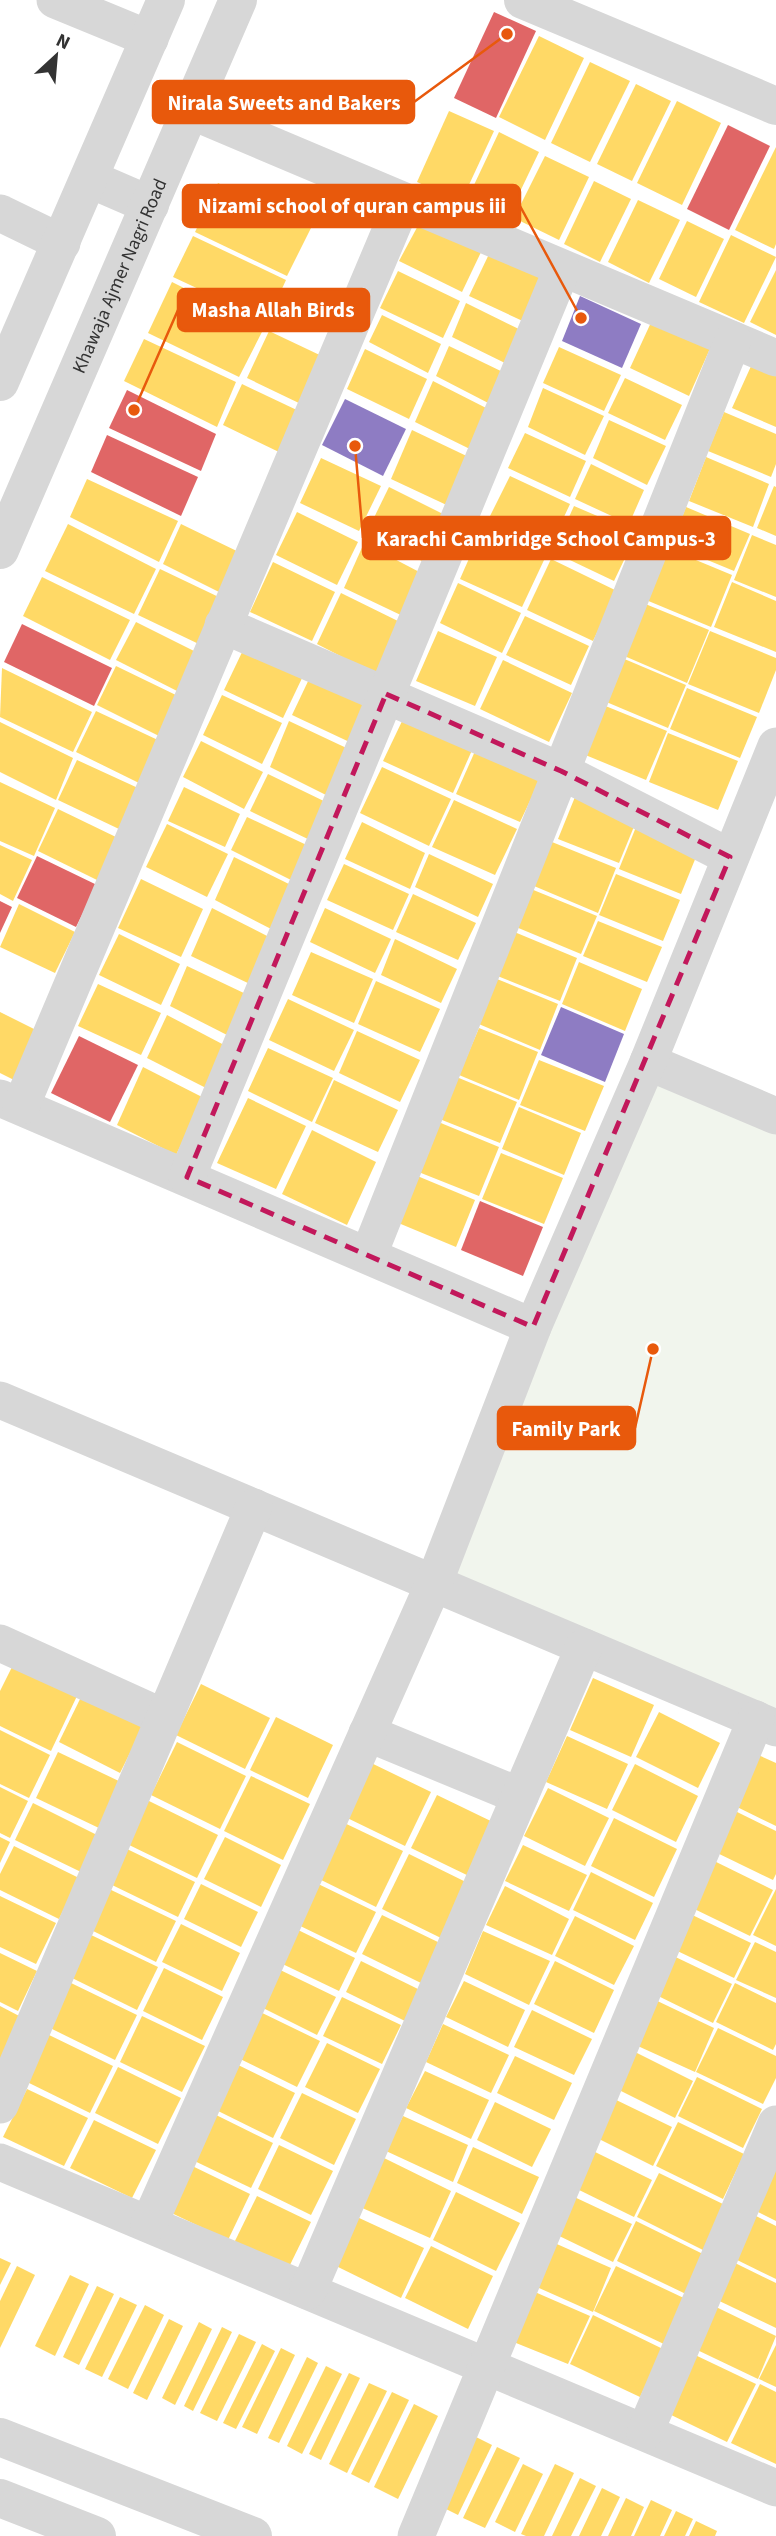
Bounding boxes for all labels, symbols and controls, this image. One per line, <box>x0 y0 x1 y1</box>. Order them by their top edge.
north arrow <box>21 21 91 91</box>
text: N <box>51 27 74 57</box>
callout: Nirala Sweets and Bakers <box>153 81 414 123</box>
text: Nirala Sweets and Bakers <box>168 88 400 118</box>
street label: Khawaja Ajmer Nagri Road <box>66 174 174 378</box>
callout: Nizami school of quran campus iii <box>183 185 520 227</box>
text: Nizami school of quran campus iii <box>198 191 506 221</box>
callout: Masha Allah Birds <box>178 289 369 331</box>
text: Masha Allah Birds <box>192 295 354 325</box>
callout: Karachi Cambridge School Campus-3 <box>363 517 730 559</box>
text: Karachi Cambridge School Campus-3 <box>376 524 716 554</box>
callout: Family Park <box>498 1407 635 1449</box>
text: Family Park <box>512 1414 621 1444</box>

